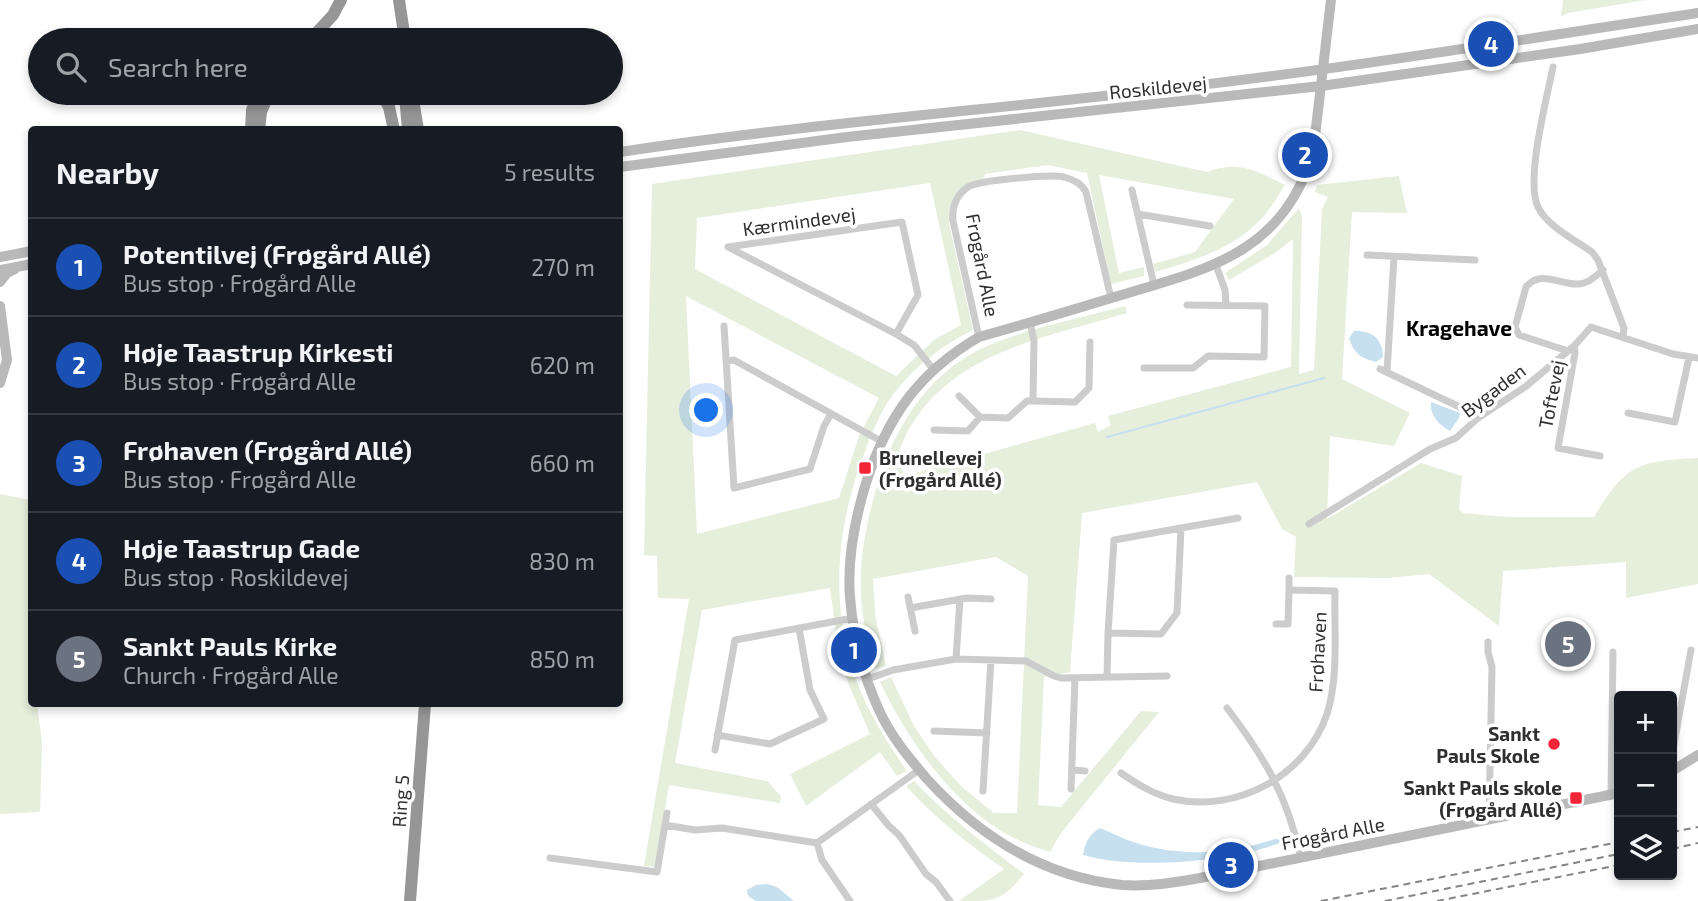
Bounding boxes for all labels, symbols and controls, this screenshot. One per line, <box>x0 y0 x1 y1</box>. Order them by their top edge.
pin: 4 <box>1468 18 1514 70</box>
search box <box>28 28 623 105</box>
icon: search <box>52 48 90 86</box>
text: Search here <box>108 51 248 82</box>
street label: Roskildevej <box>1108 70 1208 104</box>
pin: 2 <box>1282 129 1328 181</box>
text: Nearby <box>56 154 159 190</box>
text: 5 results <box>504 158 595 186</box>
street label: Kærmindevej <box>741 202 857 240</box>
street label: Frøgård Alle <box>962 211 1004 319</box>
text: Potentilvej (Frøgård Allé) <box>123 238 431 269</box>
text: 1 <box>74 253 84 281</box>
text: 270 m <box>531 253 595 281</box>
text: Bus stop · Frøgård Alle <box>123 269 356 297</box>
district label: Kragehave <box>1406 315 1512 340</box>
text: Høje Taastrup Kirkesti <box>123 336 394 367</box>
text: 2 <box>72 351 86 379</box>
text: 620 m <box>530 351 595 379</box>
street label: Bygaden <box>1456 358 1530 422</box>
street label: Toftevej <box>1533 358 1569 430</box>
text: Bus stop · Frøgård Alle <box>123 367 356 395</box>
your location <box>689 393 723 427</box>
text: Frøhaven (Frøgård Allé) <box>123 434 412 465</box>
place label: Brunellevej (Frøgård Allé) <box>879 446 1002 491</box>
text: 3 <box>72 449 86 477</box>
text: 660 m <box>530 449 595 477</box>
marker: Brunellevej (Frøgård Allé) <box>857 460 873 476</box>
text: Bus stop · Frøgård Alle <box>123 465 356 493</box>
text: Høje Taastrup Gade <box>123 532 360 563</box>
text: 4 <box>72 547 86 575</box>
text: 830 m <box>529 547 595 575</box>
text: Bus stop · Roskildevej <box>123 563 348 591</box>
street label: Frøhaven <box>1303 611 1331 693</box>
pin: 5 <box>1545 618 1591 670</box>
pin: 1 <box>831 624 877 676</box>
text: Sankt Pauls Kirke <box>123 630 337 661</box>
text: 5 <box>73 645 85 673</box>
text: 850 m <box>530 645 595 673</box>
text: Church · Frøgård Alle <box>123 661 339 689</box>
map controls <box>1614 691 1677 880</box>
button: + <box>1614 691 1677 754</box>
place label: Sankt Pauls Skole <box>1436 722 1540 767</box>
marker: Sankt Pauls Skole <box>1546 736 1562 752</box>
button: − <box>1614 754 1677 817</box>
street label: Ring 5 <box>387 774 413 828</box>
place label: Sankt Pauls skole (Frøgård Allé) <box>1403 776 1562 821</box>
marker: Sankt Pauls skole (Frøgård Allé) <box>1568 790 1584 806</box>
street label: Frøgård Alle <box>1279 812 1387 854</box>
button: layers <box>1614 817 1677 880</box>
pin: 3 <box>1208 839 1254 891</box>

